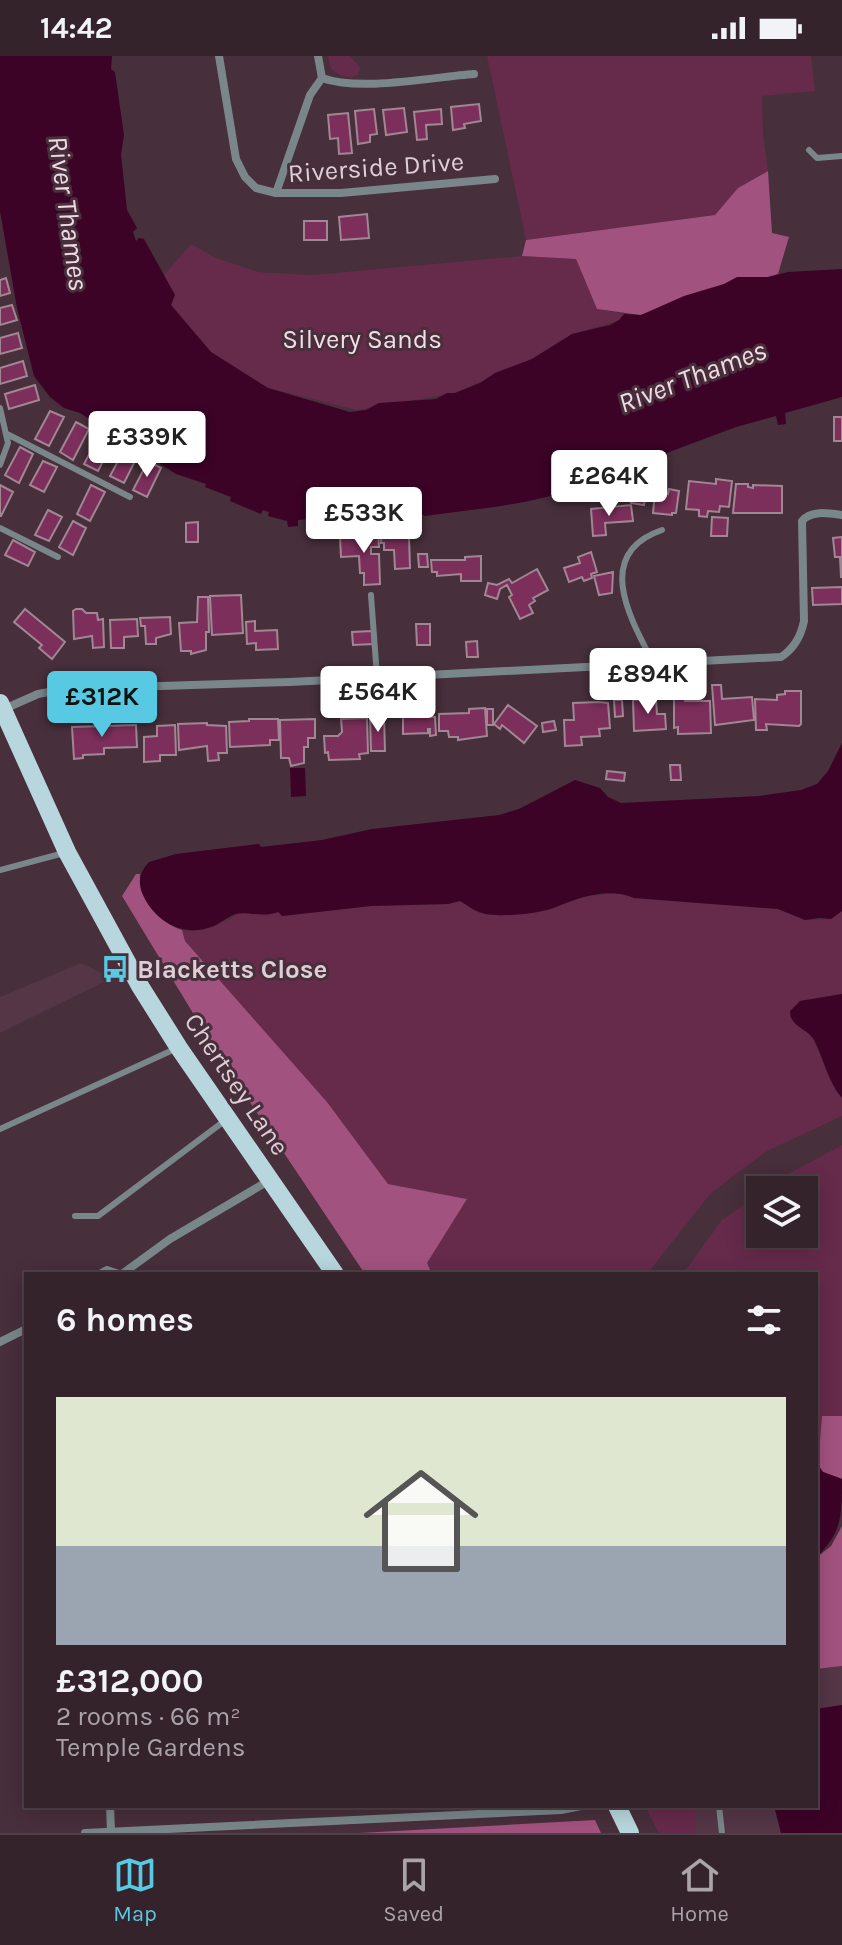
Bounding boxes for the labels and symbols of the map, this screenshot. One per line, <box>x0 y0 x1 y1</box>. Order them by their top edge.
water label: River Thames <box>41 134 96 293</box>
street label: Riverside Drive <box>287 146 465 189</box>
park label: Silvery Sands <box>282 324 442 355</box>
water label: River Thames <box>613 333 771 420</box>
pin: £339K <box>91 411 203 479</box>
pin: £264K <box>553 450 665 518</box>
pin: £533K <box>308 487 420 555</box>
pin: £894K <box>592 648 704 716</box>
pin: £564K <box>322 666 434 734</box>
pin: £312K <box>46 671 158 739</box>
bus stop icon: Blacketts Close <box>100 954 130 984</box>
place label: Blacketts Close <box>137 954 327 985</box>
street label: Chertsey Lane <box>178 1007 296 1161</box>

